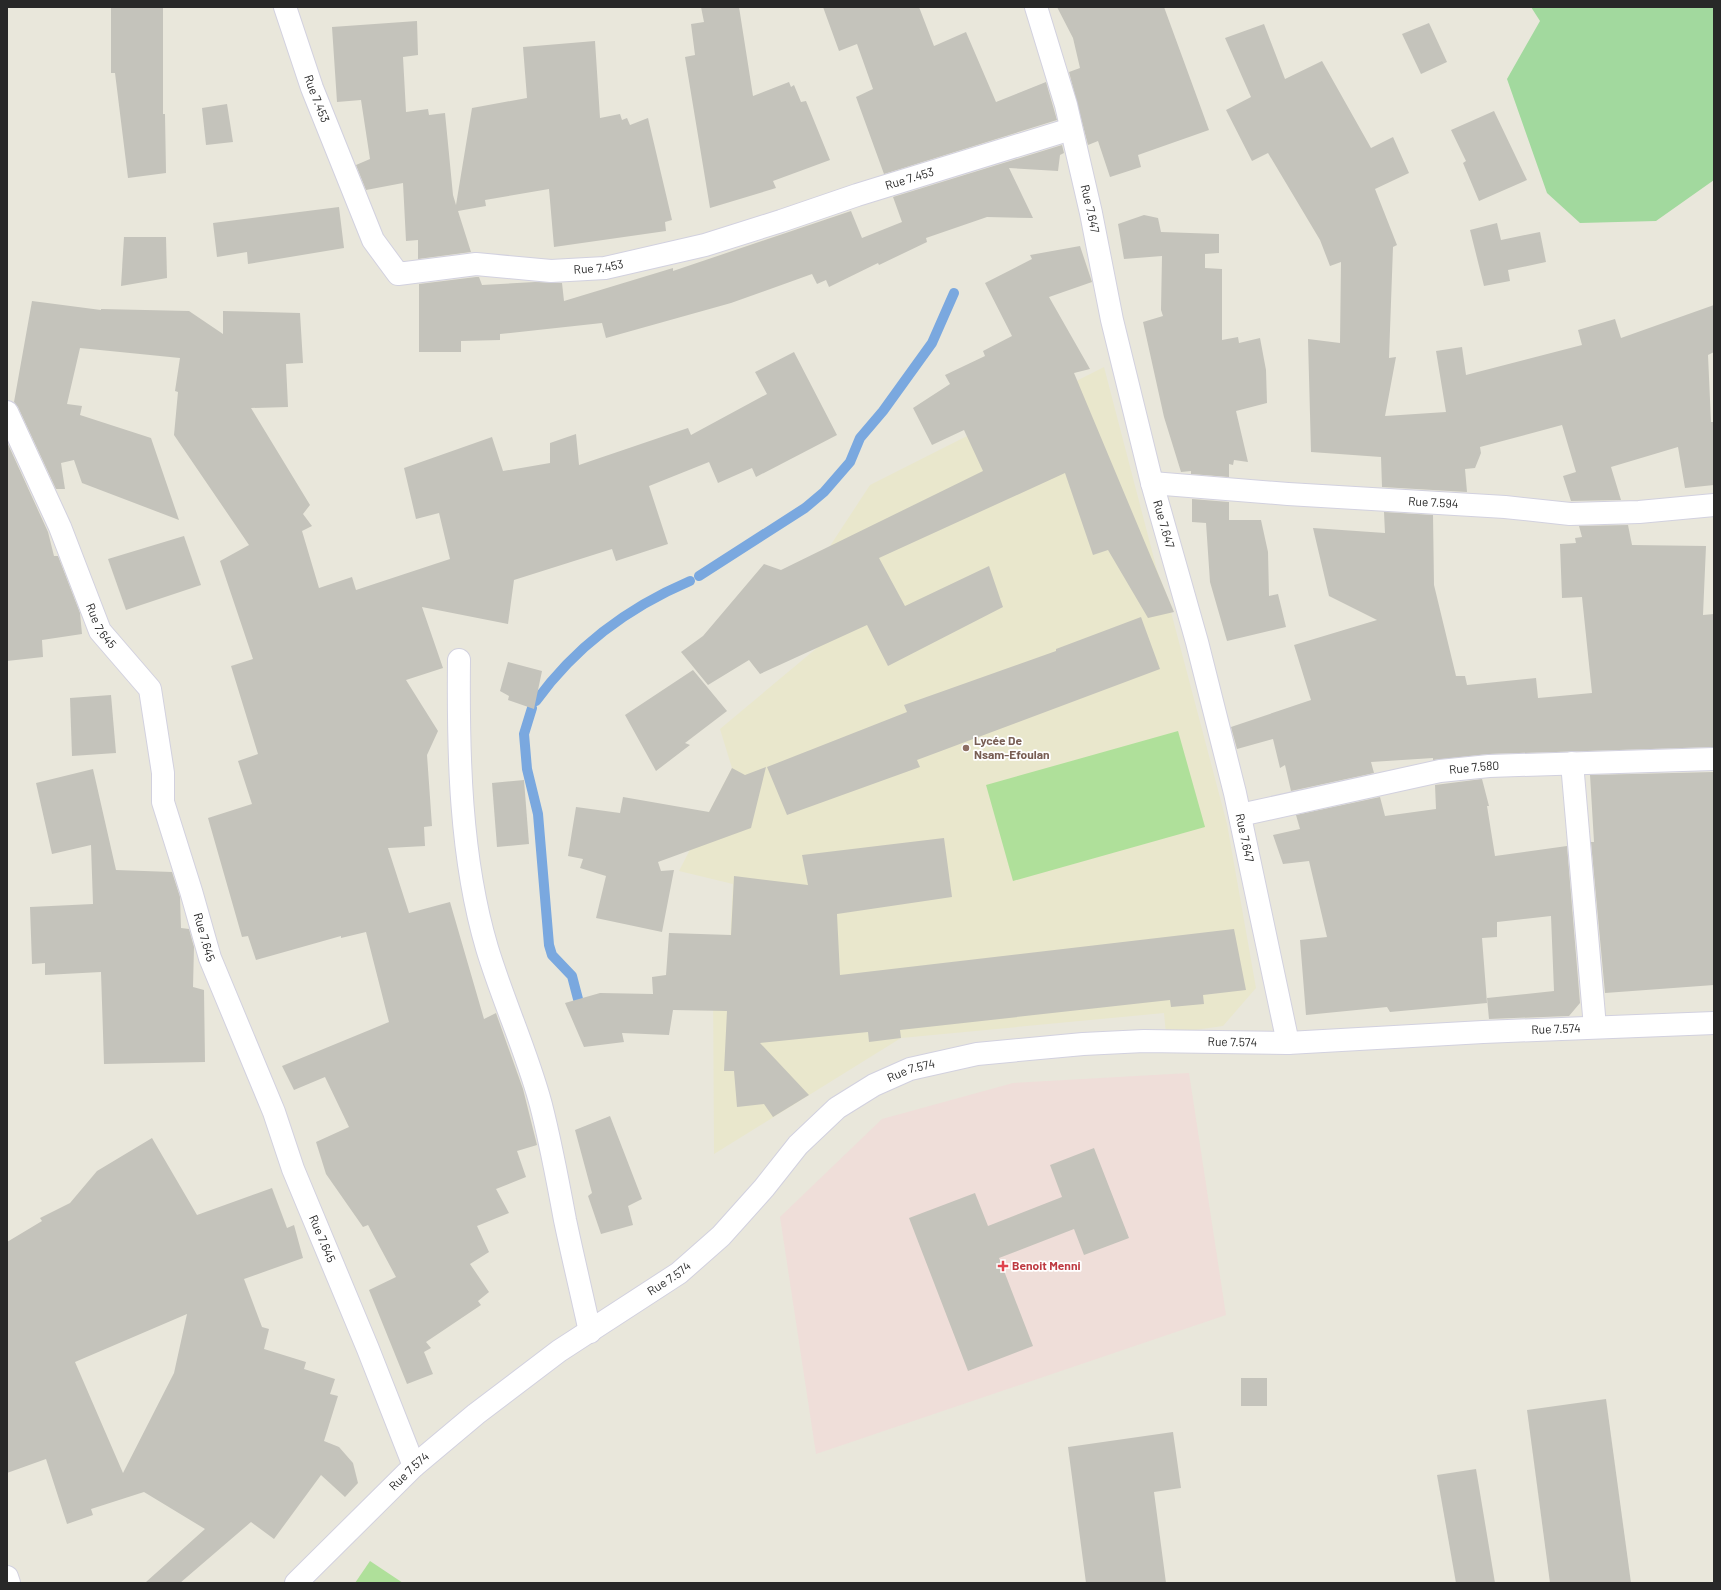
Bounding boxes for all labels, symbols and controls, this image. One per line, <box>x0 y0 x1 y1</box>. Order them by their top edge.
street label: Rue 7.453 <box>302 73 333 124</box>
street label: Rue 7.453 <box>883 164 935 192</box>
street label: Rue 7.647 <box>1079 183 1103 234</box>
street label: Rue 7.453 <box>573 256 624 276</box>
street label: Rue 7.594 <box>1408 493 1459 510</box>
street label: Rue 7.647 <box>1151 498 1178 550</box>
street label: Rue 7.645 <box>84 601 120 651</box>
place label: Lycée De Nsam-Efoulan <box>974 733 1050 761</box>
marker: Lycée De Nsam-Efoulan <box>961 743 971 753</box>
street label: Rue 7.580 <box>1448 758 1499 776</box>
street label: Rue 7.647 <box>1234 812 1257 863</box>
street label: Rue 7.645 <box>192 911 219 964</box>
street label: Rue 7.574 <box>1531 1020 1581 1036</box>
street label: Rue 7.574 <box>1208 1034 1257 1049</box>
street label: Rue 7.574 <box>885 1056 936 1084</box>
street label: Rue 7.645 <box>307 1213 339 1264</box>
street label: Rue 7.574 <box>644 1258 693 1298</box>
place label: Benoit Menni <box>1012 1258 1081 1272</box>
marker: Benoit Menni <box>997 1260 1009 1272</box>
street label: Rue 7.574 <box>386 1449 431 1493</box>

